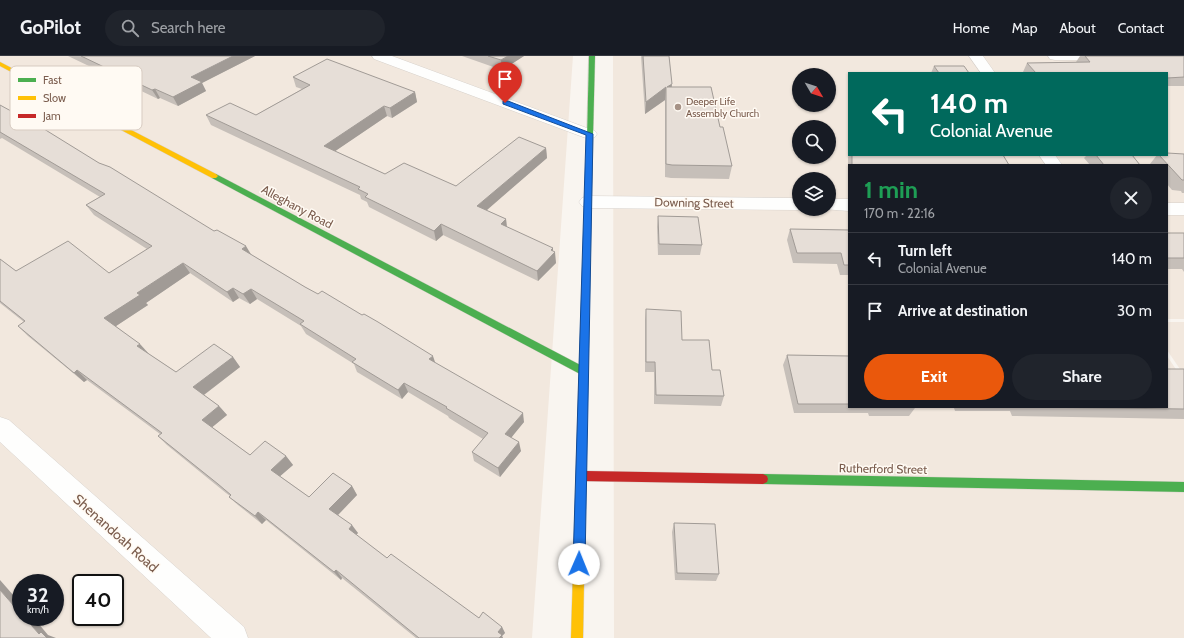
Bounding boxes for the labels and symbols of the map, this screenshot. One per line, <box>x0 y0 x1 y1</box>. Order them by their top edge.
pin <box>488 62 522 103</box>
legend <box>10 66 142 130</box>
north arrow <box>792 68 836 112</box>
text: Fast <box>43 73 62 87</box>
text: Slow <box>43 91 66 105</box>
place label: Deeper Life Assembly Church <box>686 95 759 120</box>
marker: Deeper Life Assembly Church <box>673 102 683 112</box>
text: Jam <box>42 109 61 123</box>
street label: Alleghany Road <box>259 181 335 232</box>
street label: Downing Street <box>654 194 734 211</box>
street label: Rutherford Street <box>839 460 927 477</box>
street label: Shenandoah Road <box>70 490 162 576</box>
position arrow <box>558 543 600 585</box>
speed limit sign: 40 <box>72 574 124 626</box>

